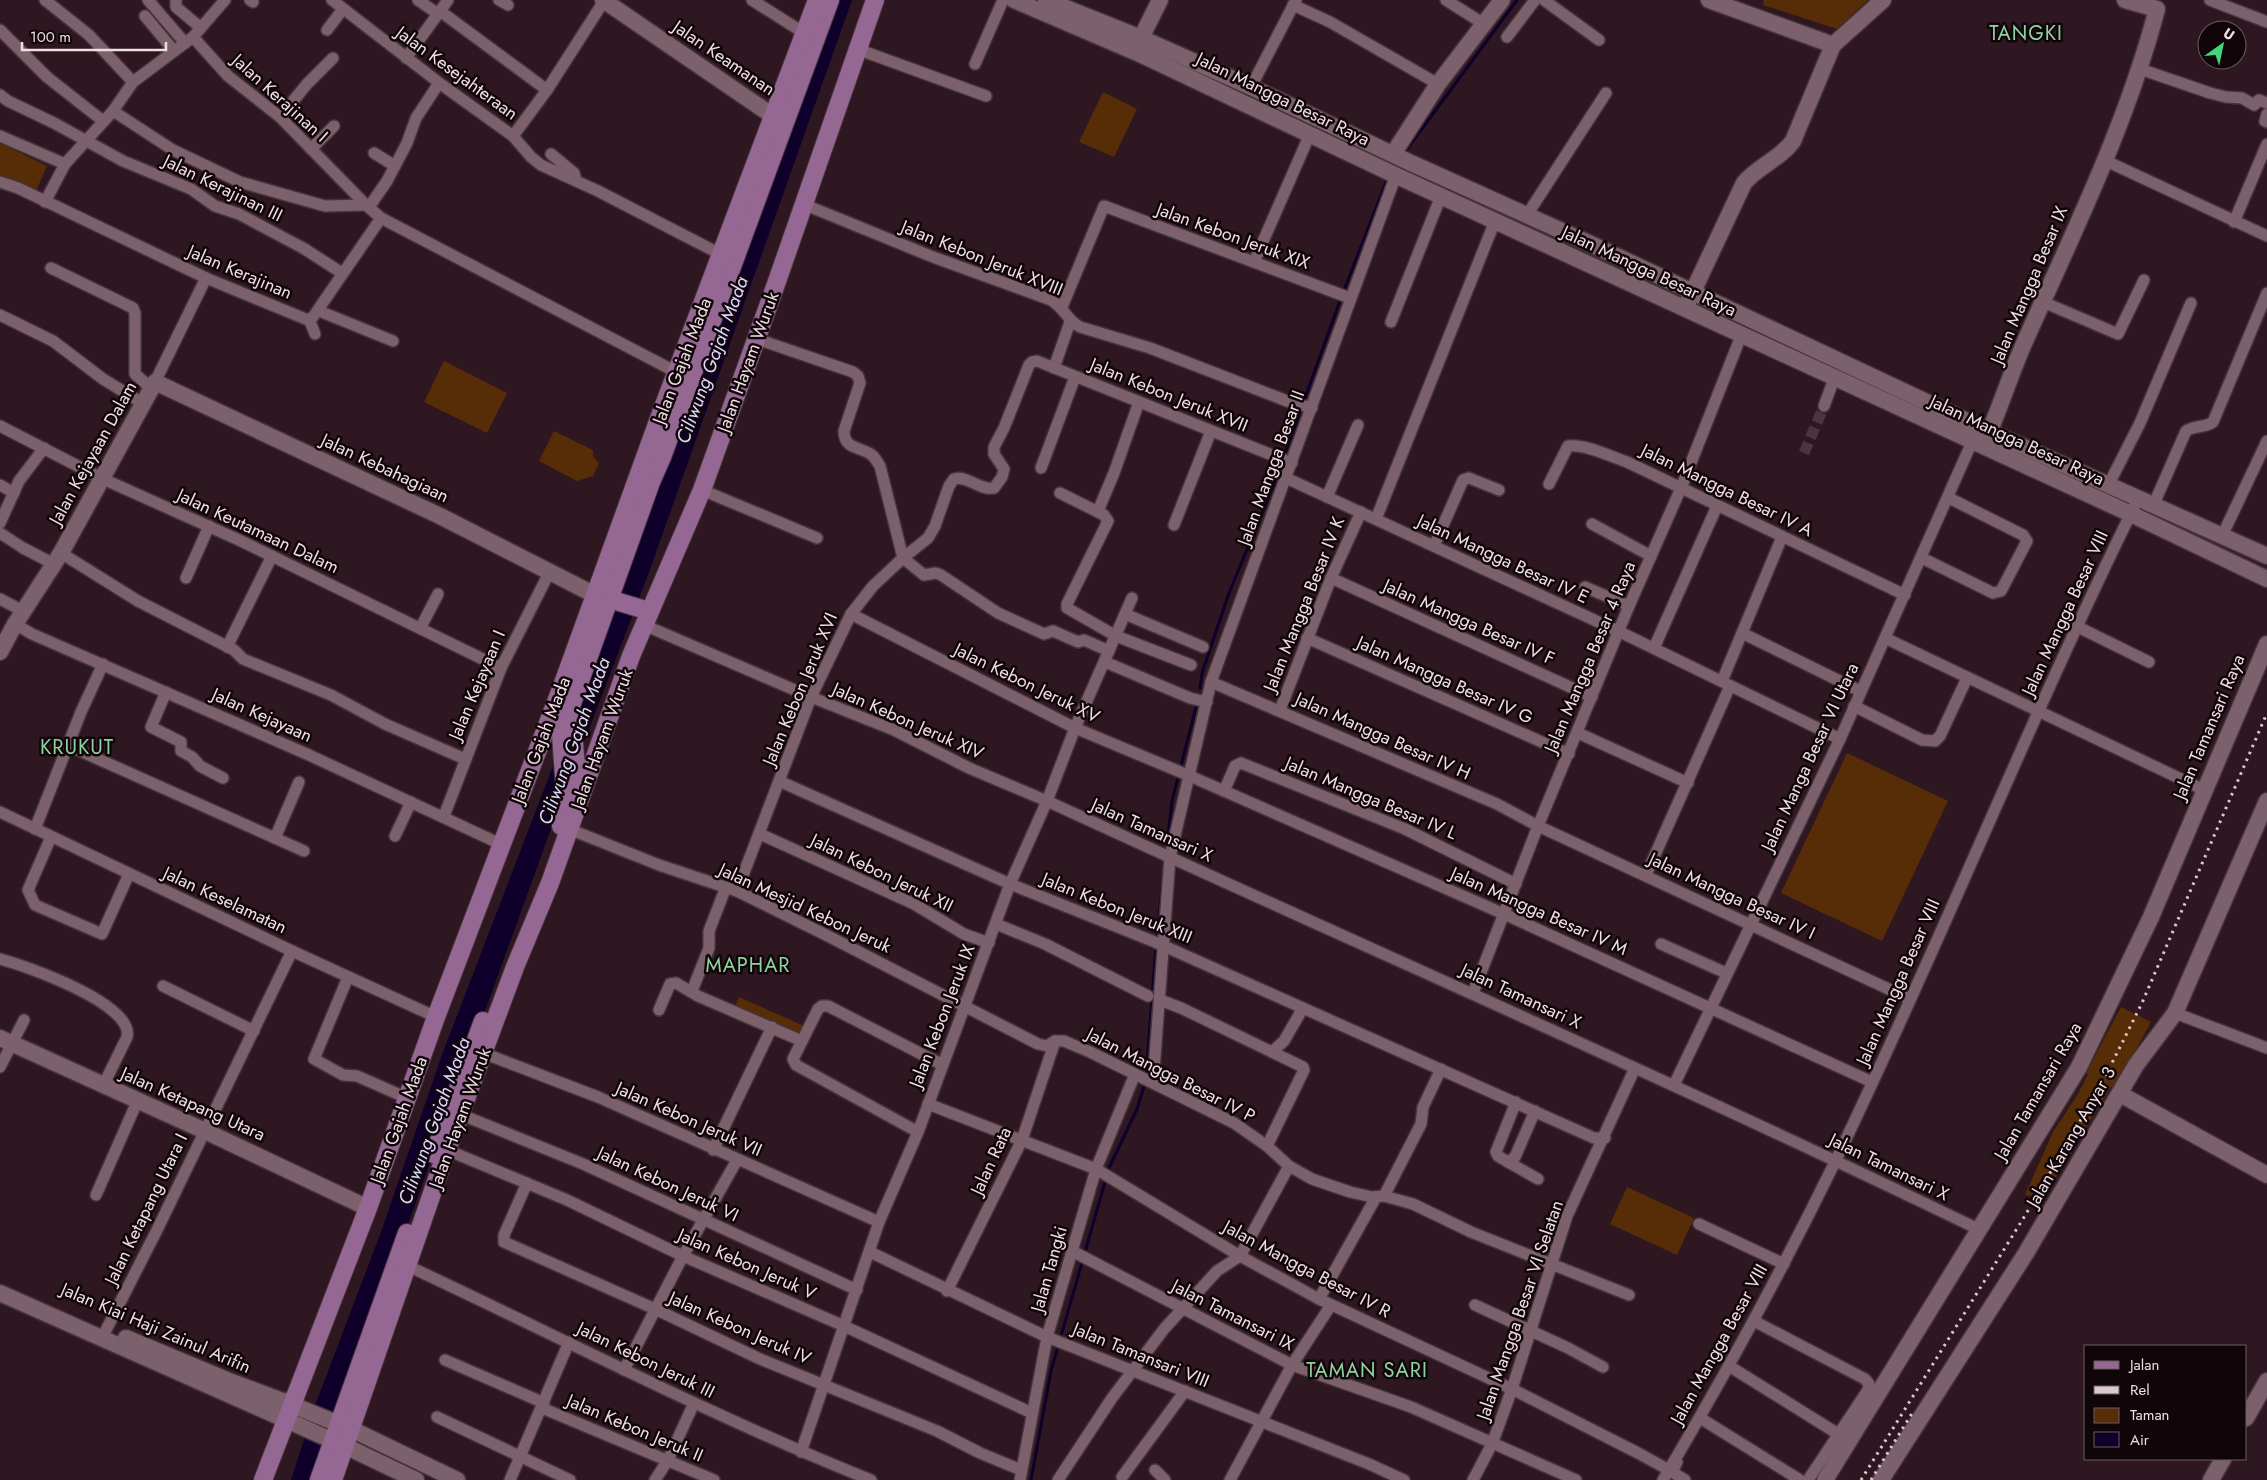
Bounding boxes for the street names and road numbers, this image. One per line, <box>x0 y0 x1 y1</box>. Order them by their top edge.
street label: Jalan Keamanan <box>666 13 780 102</box>
street label: Jalan Kesejahteraan <box>389 19 523 126</box>
street label: Jalan Mangga Besar Raya <box>1190 45 1374 152</box>
street label: Jalan Kerajinan I <box>225 47 334 148</box>
street label: Jalan Kerajinan III <box>157 147 287 228</box>
street label: Jalan Kebon Jeruk XIX <box>1151 196 1313 276</box>
street label: Jalan Mangga Besar IX <box>1983 202 2074 370</box>
street label: Jalan Kebon Jeruk XVIII <box>895 213 1067 302</box>
street label: Jalan Mangga Besar Raya <box>1556 218 1741 323</box>
street label: Jalan Kerajinan <box>182 238 296 306</box>
street label: Jalan Hayam Wuruk <box>710 288 785 438</box>
street label: Jalan Gajah Mada <box>645 294 718 430</box>
street label: Jalan Kebon Jeruk XVII <box>1084 351 1252 439</box>
street label: Jalan Kejayaan Dalam <box>42 377 143 531</box>
street label: Jalan Mangga Besar II <box>1230 387 1311 551</box>
street label: Jalan Mangga Besar Raya <box>1924 387 2109 492</box>
street label: Jalan Kebahagiaan <box>315 426 453 509</box>
street label: Jalan Mangga Besar IV A <box>1635 436 1817 543</box>
street label: Jalan Keutamaan Dalam <box>171 481 343 580</box>
street label: Jalan Mangga Besar IV E <box>1411 507 1593 610</box>
street label: Jalan Mangga Besar IV K <box>1256 512 1351 697</box>
street label: Jalan Mangga Besar VIII <box>2014 526 2115 702</box>
street label: Jalan Mangga Besar 4 Raya <box>1537 557 1642 759</box>
street label: Jalan Mangga Besar IV F <box>1377 572 1559 672</box>
street label: Jalan Kebon Jeruk XVI <box>755 609 844 771</box>
street label: Jalan Kejayaan I <box>441 626 512 746</box>
street label: Jalan Mangga Besar IV G <box>1351 629 1537 731</box>
street label: Jalan Kebon Jeruk XV <box>948 635 1104 730</box>
street label: Jalan Tamansari Raya <box>2166 650 2251 805</box>
street label: Jalan Manga Besar VI Utara <box>1754 659 1865 857</box>
street label: Jalan Hayam Wuruk <box>564 665 639 815</box>
street label: Jalan Gajah Mada <box>504 673 577 809</box>
street label: Jalan Kebon Jeruk XIV <box>826 675 988 766</box>
street label: Jalan Kejayaan <box>206 680 316 749</box>
street label: Jalan Mangga Besar IV H <box>1289 685 1475 786</box>
street label: Jalan Mangga Besar IV L <box>1279 749 1461 846</box>
street label: Jalan Tamansari X <box>1085 791 1217 868</box>
street label: Jalan Kebon Jeruk XII <box>804 826 958 919</box>
street label: Jalan Mangga Besar IV I <box>1643 845 1819 946</box>
street label: Jalan Mesjid Kebon Jeruk <box>713 856 896 959</box>
street label: Jalan Keselamatan <box>157 859 291 940</box>
street label: Jalan Mangga Besar IV M <box>1445 859 1632 962</box>
street label: Jalan Kebon Jeruk XIII <box>1036 865 1196 950</box>
street label: Jalan Mangga Besar VIII <box>1849 895 1946 1071</box>
street label: Jalan Kebon Jeruk IX <box>902 941 981 1093</box>
street label: Jalan Tamansari X <box>1455 956 1585 1035</box>
street label: Jalan Tamansari Raya <box>1987 1017 2088 1167</box>
street label: Jalan Mangga Besar IV P <box>1080 1020 1260 1129</box>
street label: Jalan Hayam Wuruk <box>422 1044 497 1194</box>
street label: Jalan Gajah Mada <box>363 1053 434 1189</box>
street label: Jalan Ketapang Utara <box>115 1060 269 1148</box>
street label: Jalan Karang Anyar 3 <box>2019 1062 2122 1214</box>
street label: Jalan Kebon Jeruk VII <box>610 1074 766 1163</box>
street label: Jalan Rata <box>963 1123 1018 1201</box>
street label: Jalan Tamansari X <box>1823 1126 1953 1207</box>
street label: Jalan Ketapang Utara I <box>97 1129 194 1291</box>
street label: Jalan Kebon Jeruk VI <box>591 1139 743 1228</box>
street label: Jalan Mangga Besar VI Selatan <box>1469 1197 1570 1425</box>
street label: Jalan Mangga Besar IV R <box>1217 1213 1395 1324</box>
street label: Jalan Kebon Jeruk V <box>672 1221 820 1306</box>
street label: Jalan Tangki <box>1024 1223 1074 1317</box>
street label: Jalan Mangga Besar VIII <box>1663 1259 1774 1431</box>
street label: Jalan Tamansari IX <box>1165 1272 1299 1357</box>
street label: Jalan Kiai Haji Zainul Arifin <box>55 1275 255 1380</box>
street label: Jalan Kebon Jeruk IV <box>663 1284 815 1371</box>
street label: Jalan Kebon Jeruk III <box>571 1315 719 1405</box>
street label: Jalan Tamansari VIII <box>1067 1315 1213 1394</box>
street label: Jalan Kebon Jeruk II <box>561 1387 707 1468</box>

